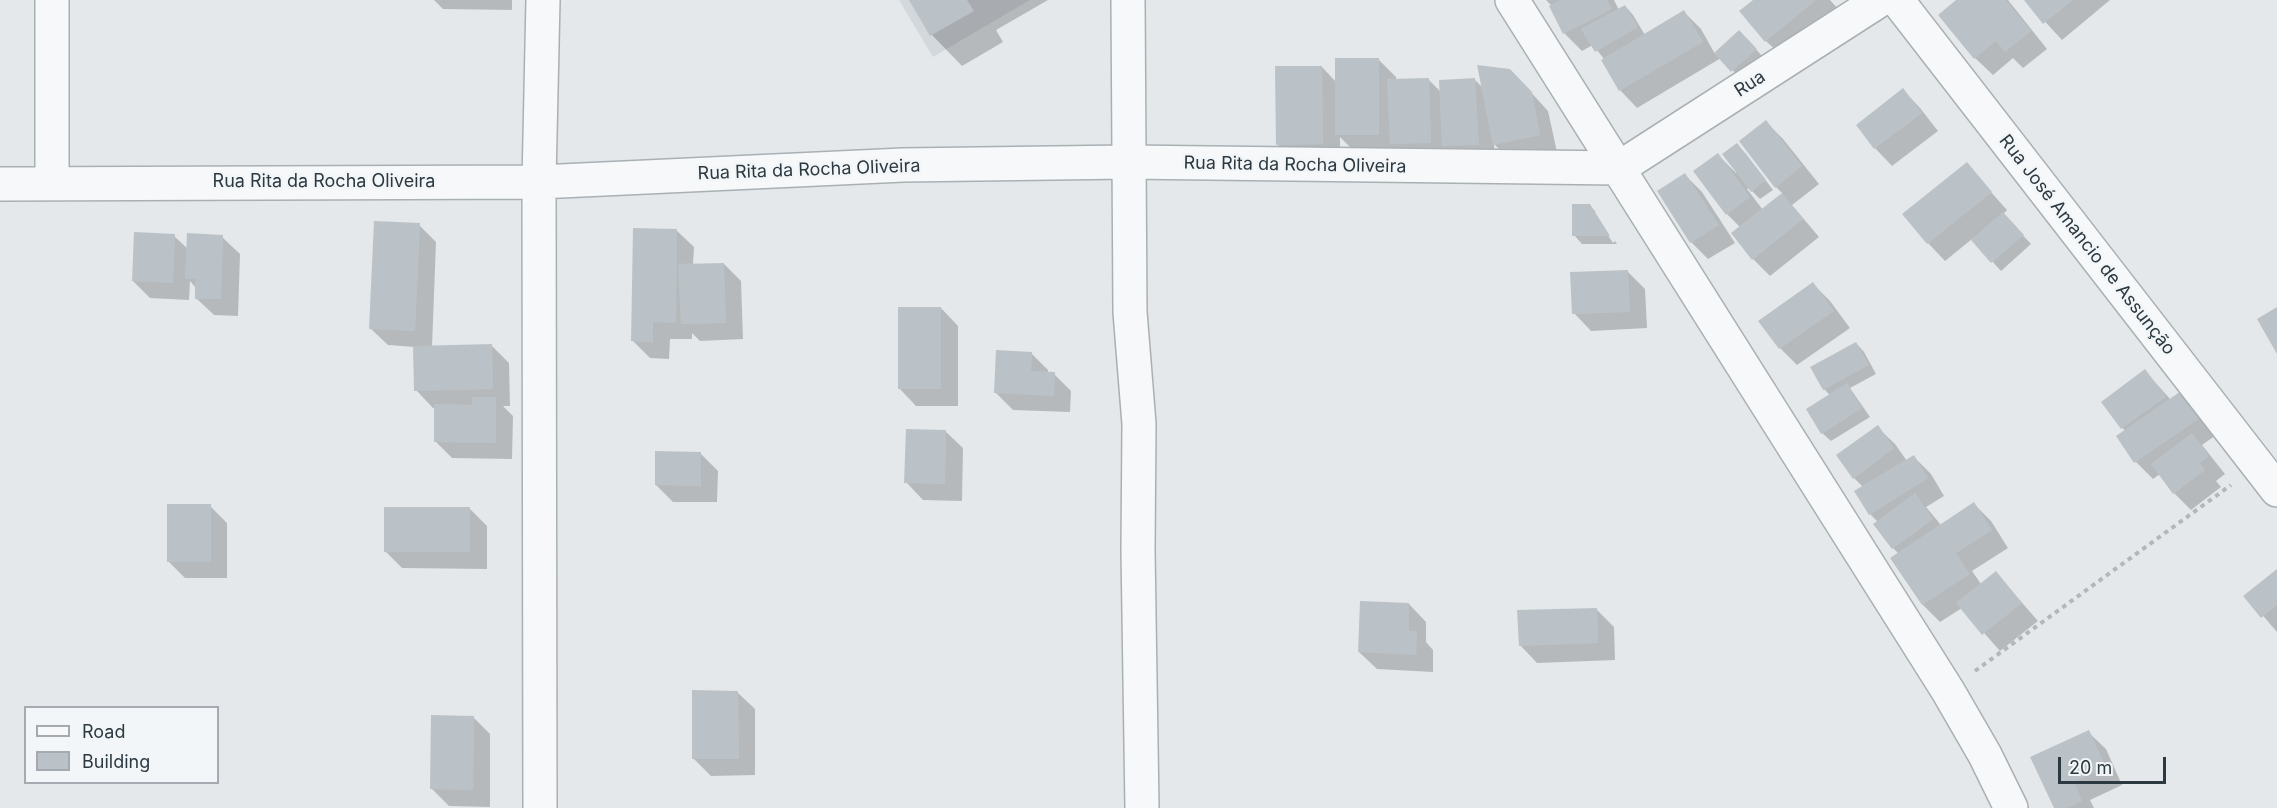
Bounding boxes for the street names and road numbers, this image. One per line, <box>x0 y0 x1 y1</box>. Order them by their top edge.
street label: Rua <box>1731 66 1769 102</box>
street label: Rua José Amancio de Assunção <box>1994 131 2180 359</box>
street label: Rua Rita da Rocha Oliveira <box>1183 152 1407 178</box>
street label: Rua Rita da Rocha Oliveira <box>697 155 921 185</box>
street label: Rua Rita da Rocha Oliveira <box>213 171 435 193</box>

